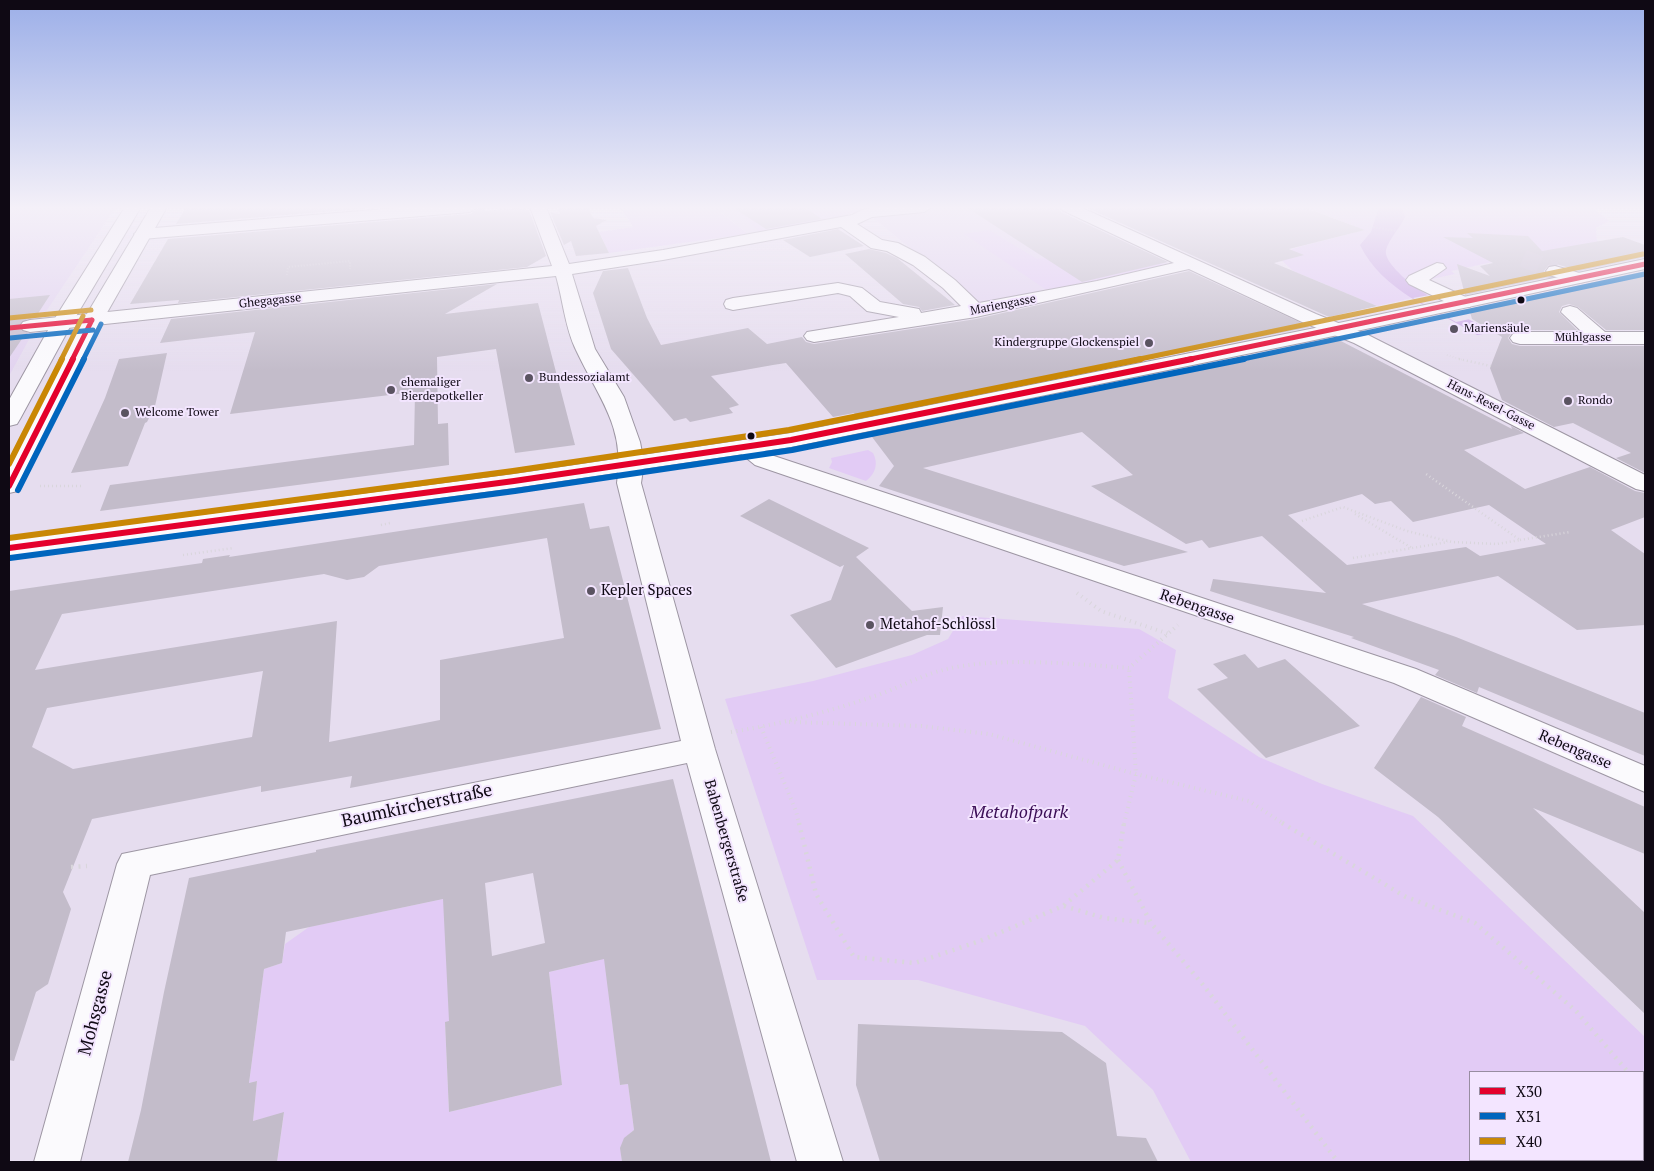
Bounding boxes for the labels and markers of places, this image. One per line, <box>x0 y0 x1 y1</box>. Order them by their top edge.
unlabelled marker <box>1516 295 1526 305</box>
place label: Mariensäule <box>1464 322 1530 336</box>
marker: Mariensäule <box>1448 323 1460 335</box>
place label: Kindergruppe Glockenspiel <box>994 336 1139 350</box>
marker: Kindergruppe Glockenspiel <box>1143 337 1155 349</box>
place label: Bundessozialamt <box>539 371 630 385</box>
marker: Bundessozialamt <box>523 372 535 384</box>
place label: ehemaliger Bierdepotkeller <box>401 376 483 404</box>
marker: ehemaliger Bierdepotkeller <box>385 384 397 396</box>
place label: Rondo <box>1578 394 1612 408</box>
marker: Rondo <box>1562 395 1574 407</box>
place label: Welcome Tower <box>135 406 219 420</box>
marker: Welcome Tower <box>119 407 131 419</box>
unlabelled marker <box>746 431 756 441</box>
place label: Kepler Spaces <box>601 582 692 600</box>
marker: Kepler Spaces <box>585 585 597 597</box>
place label: Metahof-Schlössl <box>880 616 996 634</box>
marker: Metahof-Schlössl <box>864 619 876 631</box>

